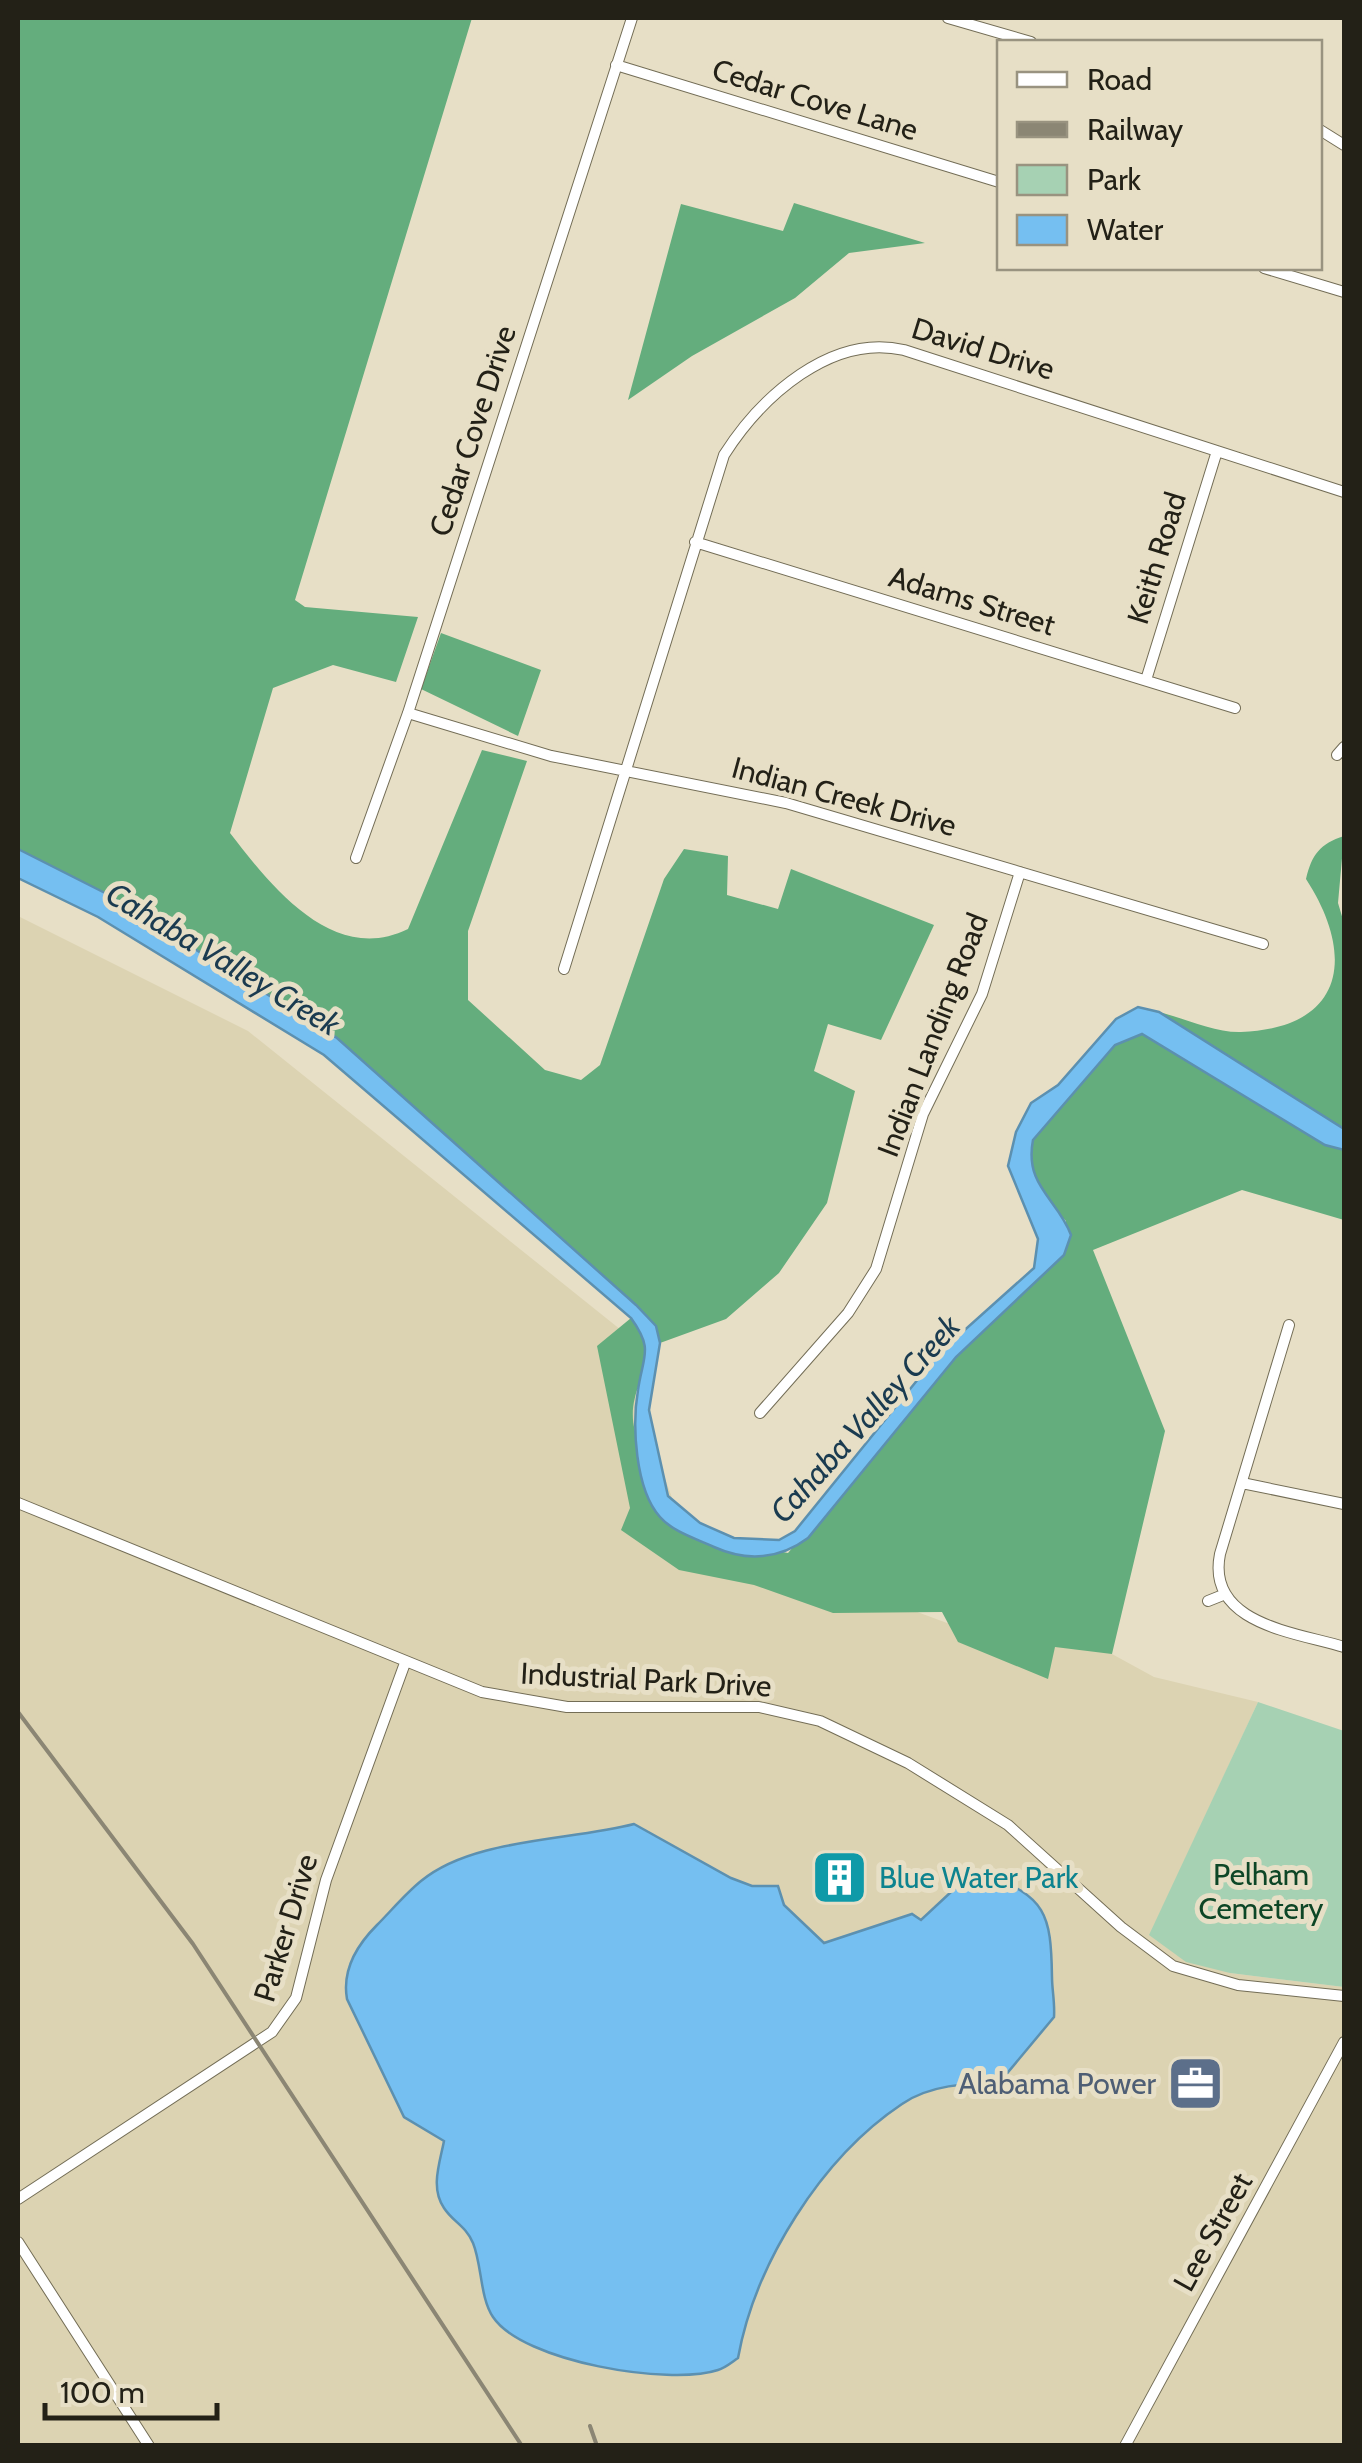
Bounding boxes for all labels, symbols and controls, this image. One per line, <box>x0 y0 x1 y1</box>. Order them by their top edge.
legend <box>997 40 1322 270</box>
street label: Cedar Cove Lane <box>708 51 922 148</box>
text: Road <box>1087 61 1152 98</box>
text: Railway <box>1087 111 1183 148</box>
text: Park <box>1087 161 1142 198</box>
text: Water <box>1087 211 1164 248</box>
street label: David Drive <box>907 309 1059 388</box>
street label: Cedar Cove Drive <box>421 321 524 541</box>
street label: Keith Road <box>1119 487 1194 628</box>
street label: Adams Street <box>885 558 1060 643</box>
street label: Indian Creek Drive <box>728 749 960 844</box>
water label: Cahaba Valley Creek <box>99 874 348 1044</box>
street label: Indian Landing Road <box>869 908 996 1162</box>
water label: Cahaba Valley Creek <box>761 1306 969 1530</box>
street label: Industrial Park Drive <box>520 1654 772 1705</box>
building icon: Blue Water Park <box>810 1848 870 1908</box>
street label: Parker Drive <box>246 1850 325 2006</box>
park label: Pelham Cemetery <box>1198 1856 1324 1927</box>
place label: Blue Water Park <box>879 1859 1079 1896</box>
office icon: Alabama Power <box>1165 2054 1225 2114</box>
place label: Alabama Power <box>958 2065 1157 2102</box>
street label: Lee Street <box>1165 2166 1260 2297</box>
scale bar <box>45 2358 218 2420</box>
text: 100 m <box>60 2374 145 2411</box>

